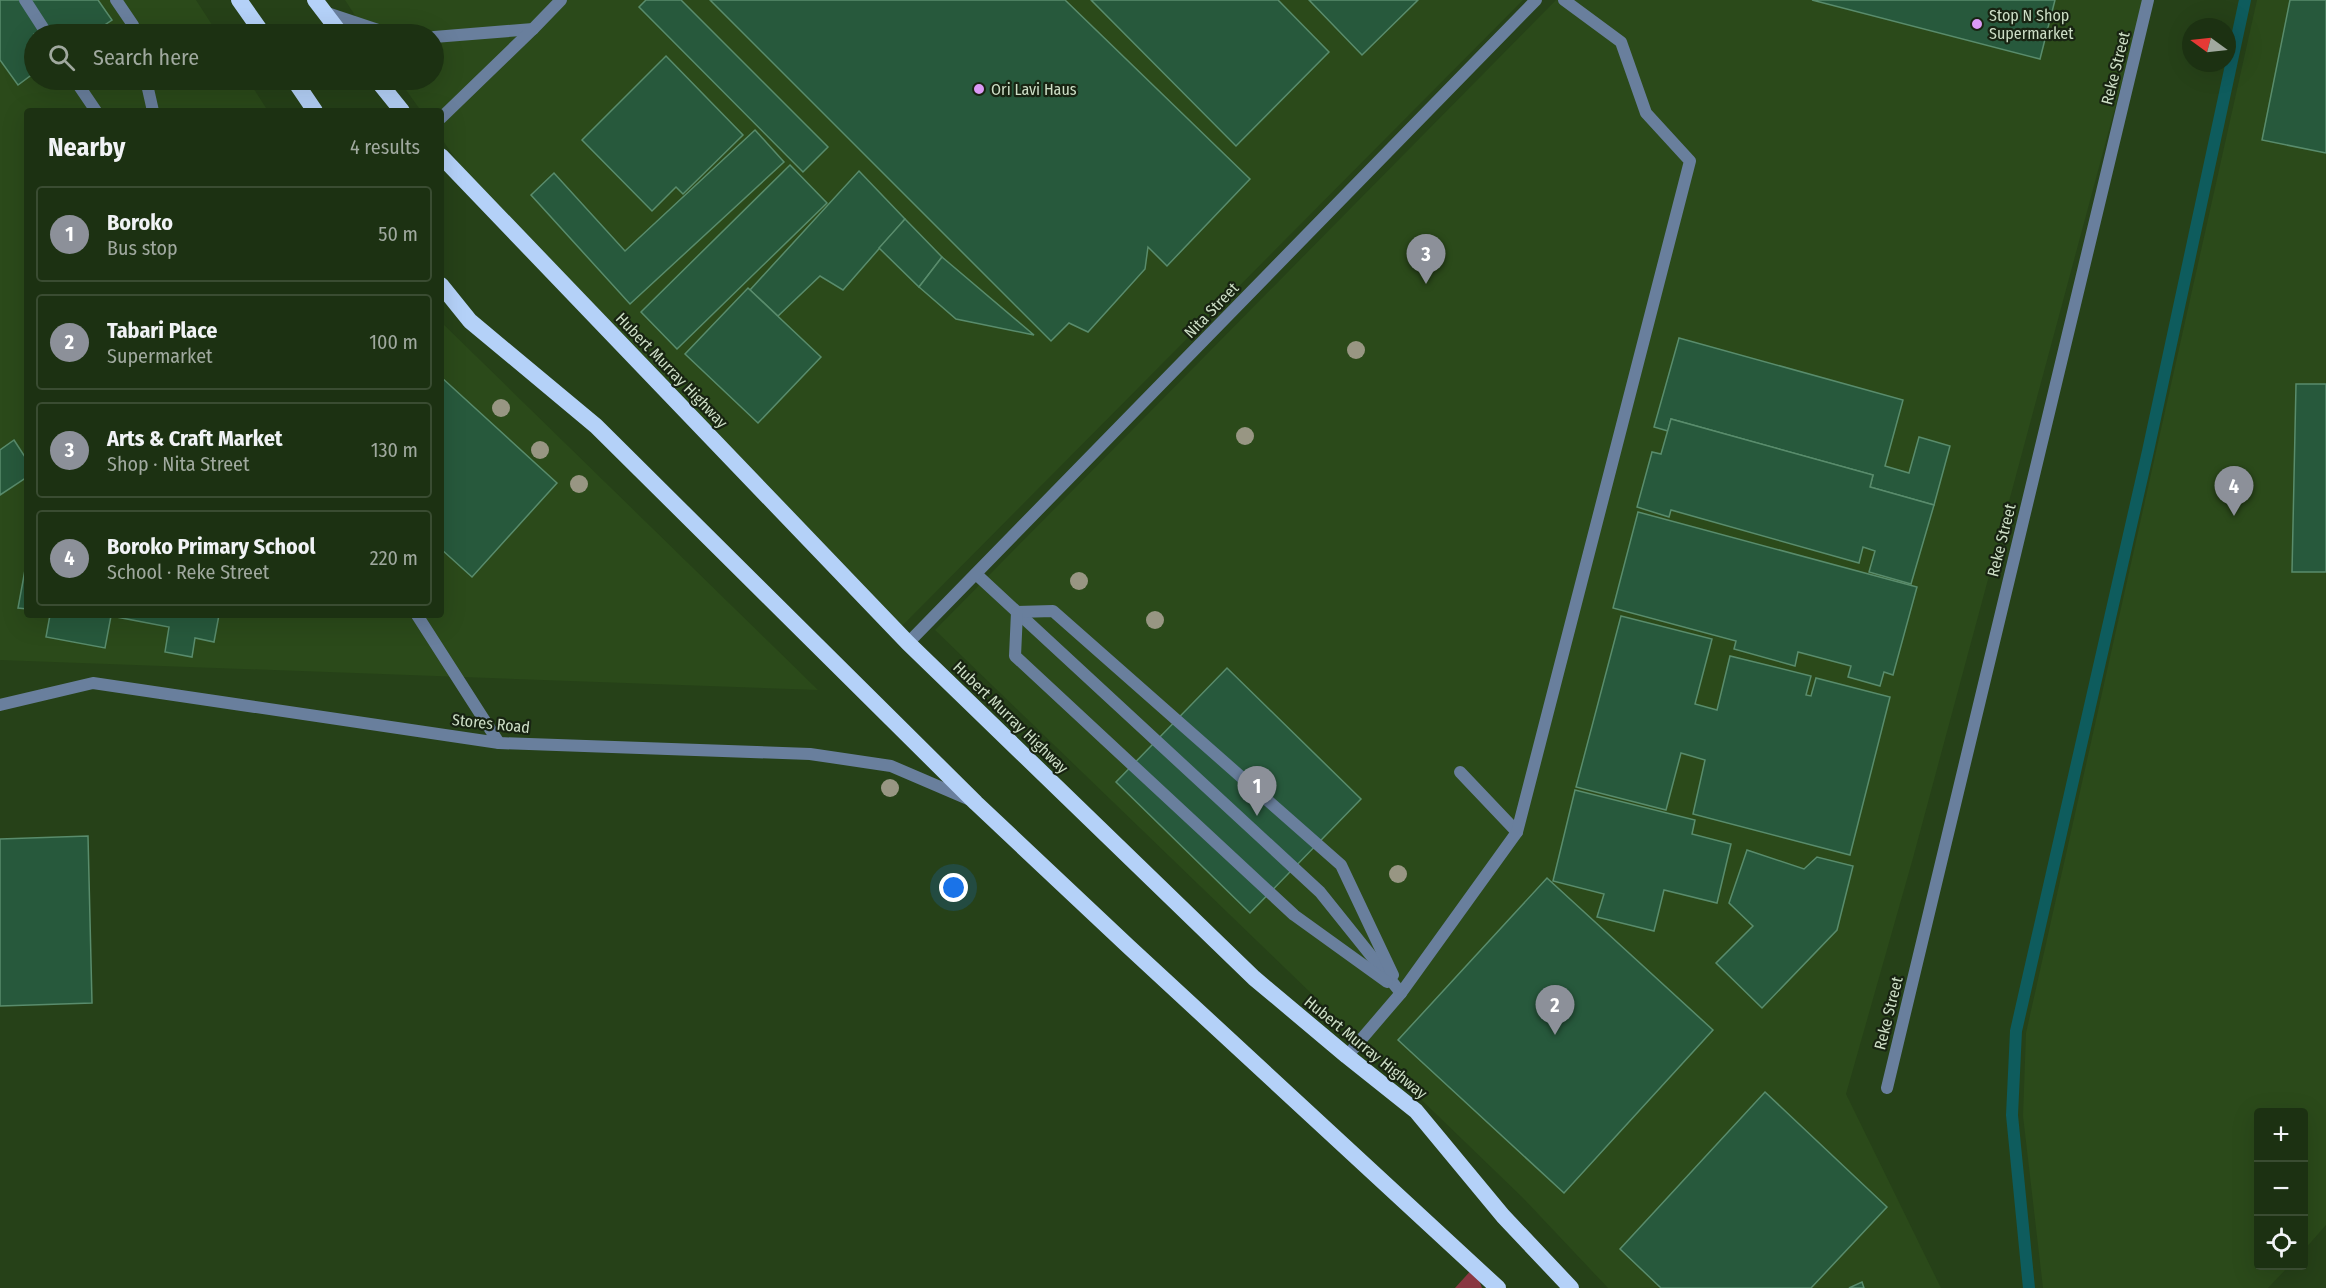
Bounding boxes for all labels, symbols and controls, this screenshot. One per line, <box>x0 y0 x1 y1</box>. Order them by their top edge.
place label: Stop N Shop Supermarket <box>1989 6 2074 43</box>
marker: Stop N Shop Supermarket <box>1970 17 1984 31</box>
north arrow <box>2182 18 2236 72</box>
search box <box>24 24 444 90</box>
street label: Reke Street <box>2097 29 2134 107</box>
icon: search <box>45 41 78 74</box>
text: Search here <box>93 44 199 71</box>
place label: Ori Lavi Haus <box>991 80 1077 99</box>
marker: Ori Lavi Haus <box>972 82 986 96</box>
text: Nearby <box>48 132 125 163</box>
text: 4 results <box>350 135 420 159</box>
text: Boroko <box>107 209 173 236</box>
text: 1 <box>65 222 74 246</box>
text: 50 m <box>378 222 418 246</box>
pin: 3 <box>1406 234 1446 284</box>
text: Bus stop <box>107 236 178 260</box>
street label: Nita Street <box>1180 278 1243 342</box>
street label: Hubert Murray Highway <box>612 309 732 432</box>
text: Tabari Place <box>107 317 218 344</box>
text: 2 <box>65 330 74 354</box>
text: 100 m <box>369 330 418 354</box>
text: Supermarket <box>107 344 213 368</box>
text: Arts & Craft Market <box>107 425 283 452</box>
text: 3 <box>65 438 74 462</box>
text: 130 m <box>371 438 418 462</box>
text: Shop · Nita Street <box>107 452 250 476</box>
pin: 4 <box>2214 466 2254 516</box>
street label: Reke Street <box>1983 501 2020 579</box>
text: Boroko Primary School <box>107 533 316 560</box>
text: 4 <box>64 546 75 570</box>
text: 220 m <box>370 546 418 570</box>
text: School · Reke Street <box>107 560 269 584</box>
street label: Hubert Murray Highway <box>949 657 1073 778</box>
street label: Stores Road <box>451 710 531 737</box>
pin: 1 <box>1238 766 1276 816</box>
your location <box>939 873 968 902</box>
street label: Reke Street <box>1870 974 1907 1052</box>
pin: 2 <box>1536 986 1574 1035</box>
street label: Hubert Murray Highway <box>1300 992 1432 1103</box>
map controls <box>2254 1108 2308 1270</box>
button: + <box>2254 1108 2308 1162</box>
button: − <box>2254 1162 2308 1216</box>
button: locate <box>2254 1216 2308 1270</box>

